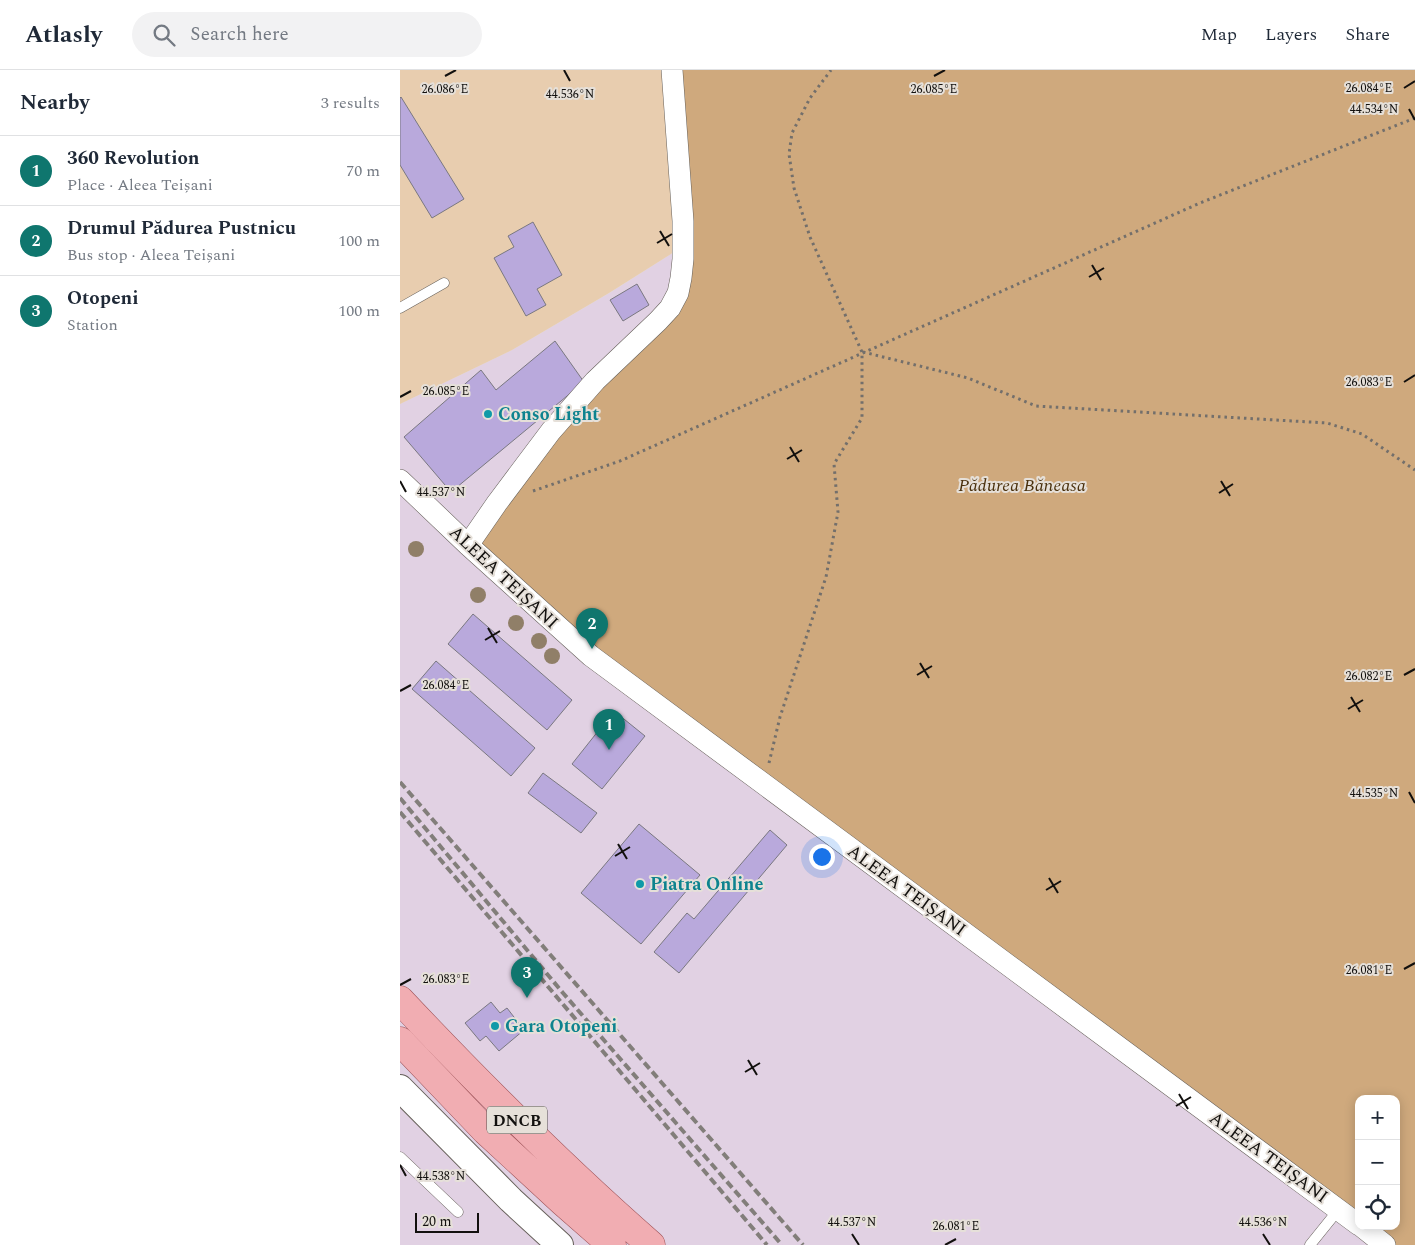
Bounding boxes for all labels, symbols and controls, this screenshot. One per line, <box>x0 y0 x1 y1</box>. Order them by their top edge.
search box <box>132 12 482 57</box>
text: Atlasly <box>25 17 102 53</box>
text: Search here <box>190 20 289 49</box>
icon: search <box>150 21 178 49</box>
text: Map <box>1201 21 1237 48</box>
text: Layers <box>1265 21 1317 48</box>
text: Share <box>1345 21 1390 48</box>
text: 26.084°E <box>1346 79 1392 98</box>
text: 26.086°E <box>422 80 468 99</box>
text: 26.085°E <box>911 80 957 99</box>
text: 44.536°N <box>546 85 594 104</box>
text: Nearby <box>20 87 90 119</box>
text: 3 results <box>321 91 380 115</box>
text: 44.534°N <box>1350 100 1398 119</box>
text: 360 Revolution <box>67 144 200 173</box>
text: 1 <box>32 159 40 183</box>
text: 70 m <box>346 159 380 183</box>
text: Place · Aleea Teișani <box>67 173 213 197</box>
text: Drumul Pădurea Pustnicu <box>67 214 296 243</box>
text: 2 <box>32 229 40 253</box>
text: 100 m <box>338 229 380 253</box>
text: Bus stop · Aleea Teișani <box>67 243 235 267</box>
text: Otopeni <box>67 284 139 313</box>
text: 3 <box>32 299 40 323</box>
text: 100 m <box>338 299 380 323</box>
text: Station <box>67 313 118 337</box>
text: 26.083°E <box>1346 373 1392 392</box>
text: 26.085°E <box>423 382 469 401</box>
place label: Conso Light <box>498 401 599 428</box>
marker: Conso Light <box>482 408 494 420</box>
park label: Pădurea Băneasa <box>958 472 1086 499</box>
text: 44.537°N <box>417 483 465 502</box>
street label: ALEEA TEIȘANI <box>443 519 564 635</box>
pin: 2 <box>576 608 608 649</box>
text: 26.082°E <box>1346 667 1392 686</box>
text: 26.084°E <box>423 676 469 695</box>
pin: 1 <box>593 709 625 750</box>
text: 44.535°N <box>1350 784 1398 803</box>
street label: ALEEA TEIȘANI <box>842 838 972 943</box>
your location <box>809 844 835 870</box>
place label: Piatra Online <box>650 871 763 898</box>
marker: Piatra Online <box>634 878 646 890</box>
pin: 3 <box>511 957 543 998</box>
text: 26.081°E <box>1346 961 1392 980</box>
text: 26.083°E <box>423 970 469 989</box>
place label: Gara Otopeni <box>505 1013 617 1040</box>
marker: Gara Otopeni <box>489 1020 501 1032</box>
map controls <box>1355 1095 1400 1230</box>
button: + <box>1355 1095 1400 1140</box>
street label: ALEEA TEIȘANI <box>1204 1105 1334 1210</box>
road number: DNCB <box>487 1106 547 1134</box>
button: − <box>1355 1140 1400 1185</box>
text: 44.538°N <box>417 1167 465 1186</box>
button: locate <box>1355 1185 1400 1230</box>
scale bar <box>415 1210 479 1233</box>
text: 20 m <box>422 1211 452 1232</box>
text: 44.537°N <box>828 1213 876 1232</box>
text: 44.536°N <box>1239 1213 1287 1232</box>
text: 26.081°E <box>933 1217 979 1236</box>

